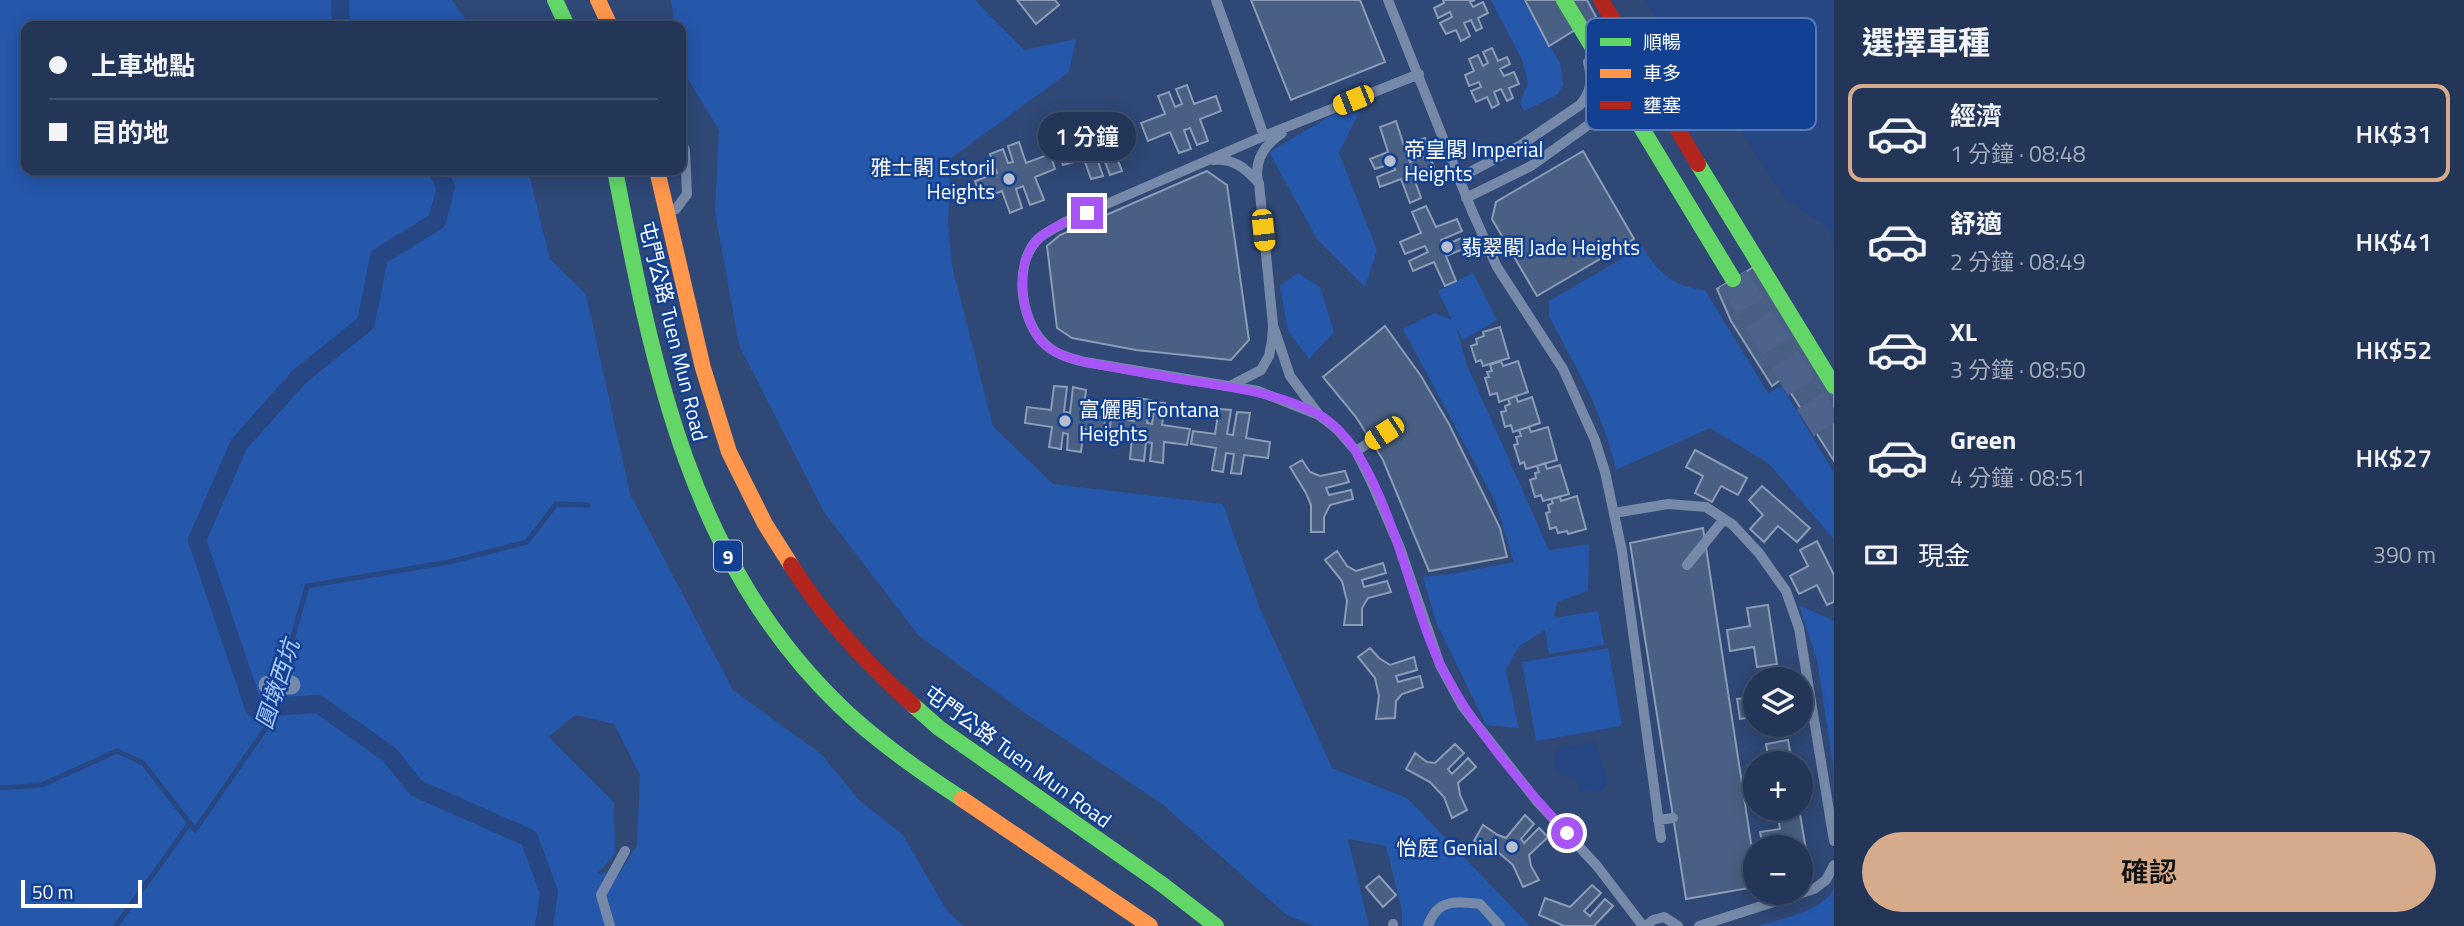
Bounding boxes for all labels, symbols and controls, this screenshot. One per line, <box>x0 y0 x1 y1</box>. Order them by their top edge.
legend <box>1586 18 1816 130</box>
text: 選擇車種 <box>1862 18 1990 66</box>
text: 順暢 <box>1643 27 1681 56</box>
text: 上車地點 <box>91 46 195 85</box>
text: 車多 <box>1643 58 1681 87</box>
car <box>1330 82 1377 118</box>
text: 壅塞 <box>1643 90 1681 119</box>
text: 經濟 <box>1950 96 2002 135</box>
icon: car <box>1866 102 1929 165</box>
callout: 1 分鐘 <box>1038 111 1136 160</box>
text: 目的地 <box>91 113 169 152</box>
text: HK$31 <box>2356 114 2432 153</box>
text: 1 分鐘 <box>1055 119 1119 154</box>
place label: 帝皇閣 Imperial Heights <box>1404 133 1543 189</box>
text: 1 分鐘 · 08:48 <box>1950 136 2086 171</box>
place label: 雅士閣 Estoril Heights <box>871 151 995 207</box>
marker: 帝皇閣 Imperial Heights <box>1382 153 1398 169</box>
marker: 雅士閣 Estoril Heights <box>1001 171 1017 187</box>
route end <box>1071 197 1103 229</box>
text: 舒適 <box>1950 204 2002 243</box>
car <box>1251 208 1276 252</box>
icon: car <box>1866 210 1929 273</box>
street label: 屯門公路 Tuen Mun Road <box>631 218 717 444</box>
text: HK$41 <box>2356 222 2432 261</box>
place label: 翡翠閣 Jade Heights <box>1461 231 1640 263</box>
marker: 翡翠閣 Jade Heights <box>1439 239 1455 255</box>
text: 2 分鐘 · 08:49 <box>1950 244 2086 279</box>
text: XL <box>1950 312 1977 351</box>
icon: car <box>1866 318 1929 381</box>
text: HK$52 <box>2356 330 2432 369</box>
text: 3 分鐘 · 08:50 <box>1950 352 2086 387</box>
place label: 富儷閣 Fontana Heights <box>1079 393 1220 449</box>
marker: 富儷閣 Fontana Heights <box>1057 413 1073 429</box>
car <box>1361 413 1408 453</box>
text: Green <box>1950 420 2016 459</box>
icon: car <box>1866 426 1929 489</box>
text: HK$27 <box>2356 438 2432 477</box>
text: 4 分鐘 · 08:51 <box>1950 460 2086 495</box>
icon: cash <box>1862 536 1900 574</box>
text: 現金 <box>1918 536 1970 575</box>
text: 390 m <box>2373 537 2436 572</box>
road number: 9 <box>714 540 742 572</box>
water label: 圓墩西坑 <box>246 632 309 733</box>
map controls <box>1743 667 1813 905</box>
button: layers <box>1743 667 1813 737</box>
street label: 屯門公路 Tuen Mun Road <box>917 677 1119 835</box>
button: + <box>1743 751 1813 821</box>
route start <box>1551 817 1583 849</box>
place label: 怡庭 Genial <box>1397 831 1498 863</box>
button: 確認 <box>1862 832 2436 912</box>
button: − <box>1743 835 1813 905</box>
marker: 怡庭 Genial <box>1504 839 1520 855</box>
scale bar <box>21 877 142 909</box>
text: 50 m <box>32 877 73 906</box>

